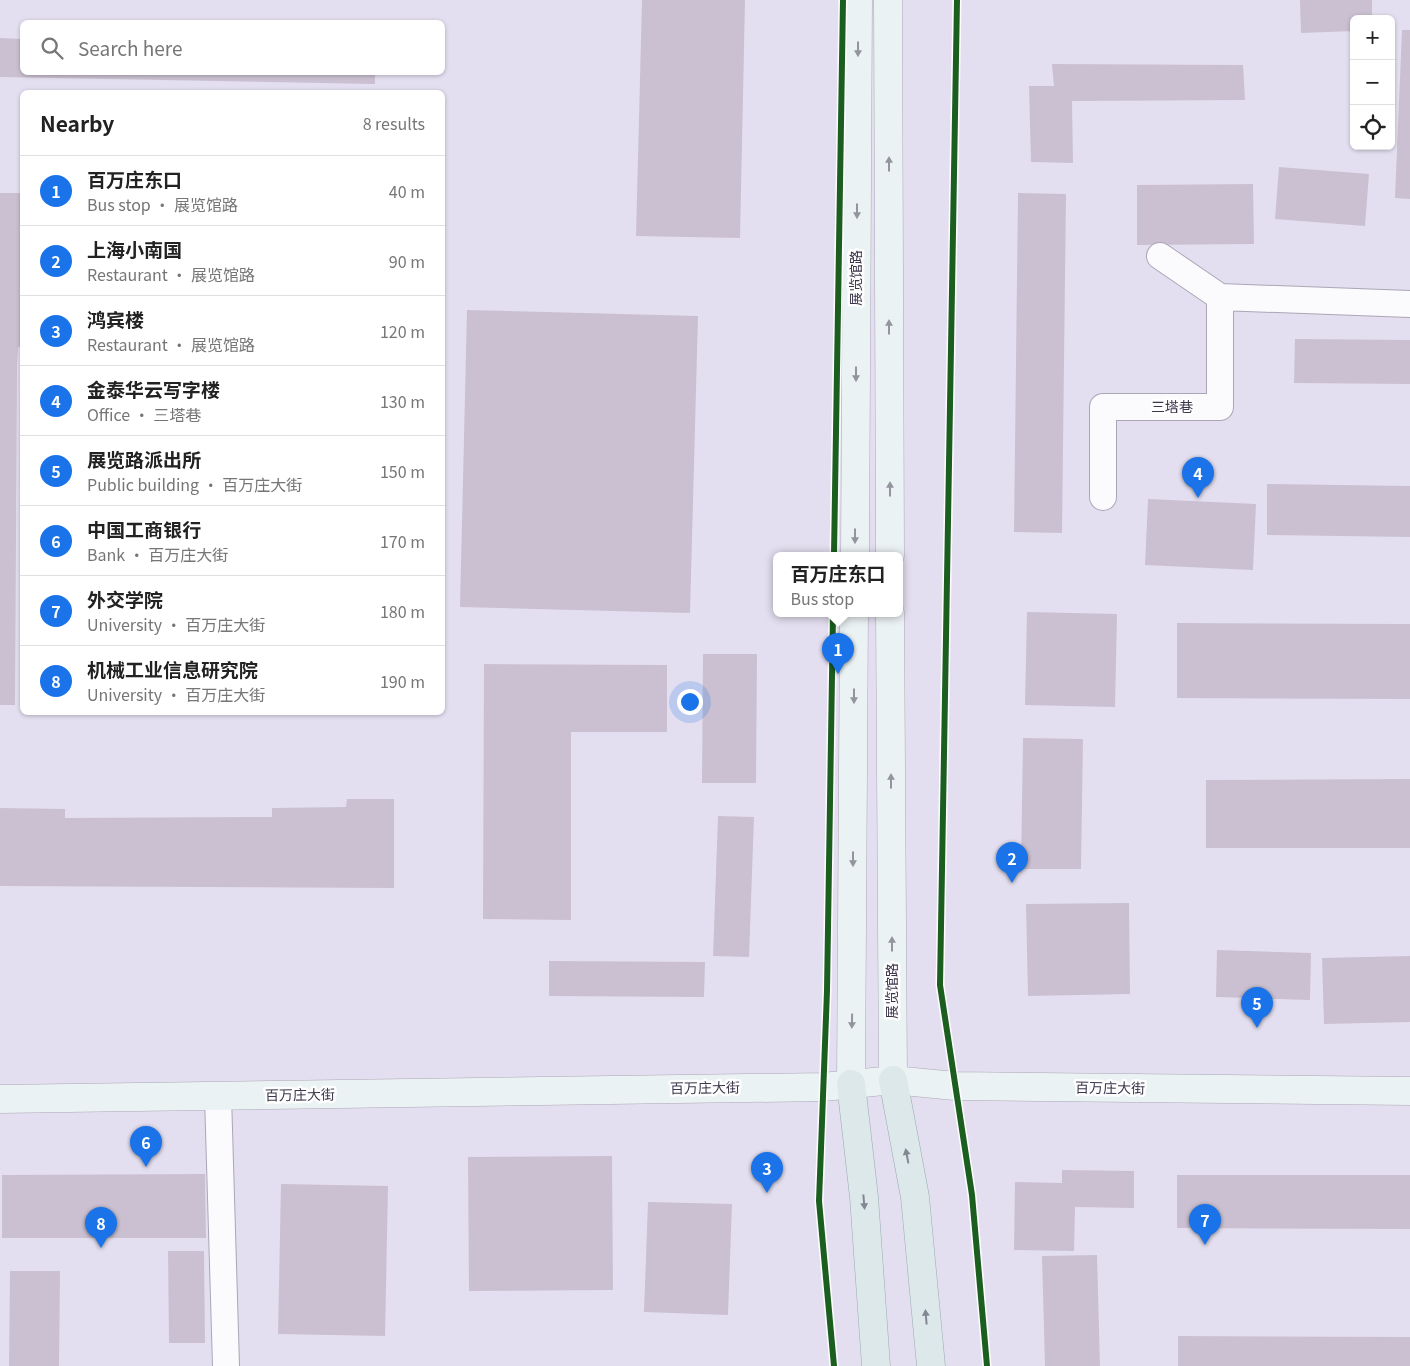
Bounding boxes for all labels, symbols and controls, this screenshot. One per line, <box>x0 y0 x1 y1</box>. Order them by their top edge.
map controls <box>1350 15 1395 150</box>
button: + <box>1350 15 1395 60</box>
search box <box>20 20 445 75</box>
icon: search <box>38 34 66 62</box>
text: Search here <box>78 34 182 61</box>
one-way arrow <box>854 41 862 57</box>
button: − <box>1350 60 1395 105</box>
button: locate <box>1350 105 1395 150</box>
text: Nearby <box>40 108 114 138</box>
text: 8 results <box>363 111 425 135</box>
one-way arrow <box>885 156 893 172</box>
text: 百万庄东口 <box>87 165 182 192</box>
text: 1 <box>51 179 61 203</box>
text: 40 m <box>389 179 425 203</box>
text: Bus stop · 展览馆路 <box>87 192 238 216</box>
one-way arrow <box>853 203 861 219</box>
text: 上海小南国 <box>87 235 182 262</box>
text: 2 <box>51 249 61 273</box>
text: 90 m <box>389 249 425 273</box>
street label: 展览馆路 <box>845 250 865 306</box>
text: Restaurant · 展览馆路 <box>87 262 255 286</box>
text: 鸿宾楼 <box>87 305 144 332</box>
one-way arrow <box>885 318 893 334</box>
text: 3 <box>51 319 61 343</box>
text: 120 m <box>380 319 425 343</box>
text: Restaurant · 展览馆路 <box>87 332 255 356</box>
one-way arrow <box>852 366 860 382</box>
text: 金泰华云写字楼 <box>87 375 220 402</box>
text: 4 <box>51 389 61 413</box>
text: 130 m <box>380 389 425 413</box>
street label: 三塔巷 <box>1151 396 1193 416</box>
text: Office · 三塔巷 <box>87 402 201 426</box>
text: 展览路派出所 <box>87 445 201 472</box>
pin: 4 <box>1182 457 1214 498</box>
text: 5 <box>51 459 61 483</box>
text: 150 m <box>380 459 425 483</box>
text: Public building · 百万庄大街 <box>87 472 302 496</box>
one-way arrow <box>886 481 894 497</box>
text: 中国工商银行 <box>87 515 201 542</box>
one-way arrow <box>851 528 859 544</box>
text: 6 <box>51 529 61 553</box>
text: 170 m <box>380 529 425 553</box>
text: Bank · 百万庄大街 <box>87 542 228 566</box>
popup <box>773 552 903 617</box>
text: 百万庄东口 <box>790 559 886 586</box>
text: 外交学院 <box>87 585 163 612</box>
text: Bus stop <box>790 586 854 610</box>
text: 7 <box>51 599 61 623</box>
text: 180 m <box>380 599 425 623</box>
text: University · 百万庄大街 <box>87 612 265 636</box>
pin: 1 <box>822 633 854 674</box>
text: 机械工业信息研究院 <box>87 655 258 682</box>
text: 8 <box>51 669 61 693</box>
text: 190 m <box>380 669 425 693</box>
text: University · 百万庄大街 <box>87 682 265 706</box>
your location <box>677 689 703 715</box>
one-way arrow <box>850 689 858 705</box>
one-way arrow <box>887 773 895 789</box>
pin: 2 <box>996 842 1028 883</box>
one-way arrow <box>849 851 857 867</box>
one-way arrow <box>888 935 896 951</box>
street label: 展览馆路 <box>881 963 901 1019</box>
pin: 5 <box>1241 987 1273 1028</box>
one-way arrow <box>848 1014 856 1030</box>
street label: 百万庄大街 <box>670 1076 740 1098</box>
street label: 百万庄大街 <box>1075 1076 1145 1098</box>
street label: 百万庄大街 <box>265 1083 335 1105</box>
pin: 6 <box>130 1126 162 1167</box>
one-way arrow <box>903 1149 911 1164</box>
pin: 3 <box>751 1152 783 1193</box>
one-way arrow <box>861 1194 869 1210</box>
pin: 7 <box>1189 1204 1221 1245</box>
pin: 8 <box>85 1207 117 1248</box>
one-way arrow <box>922 1309 930 1325</box>

